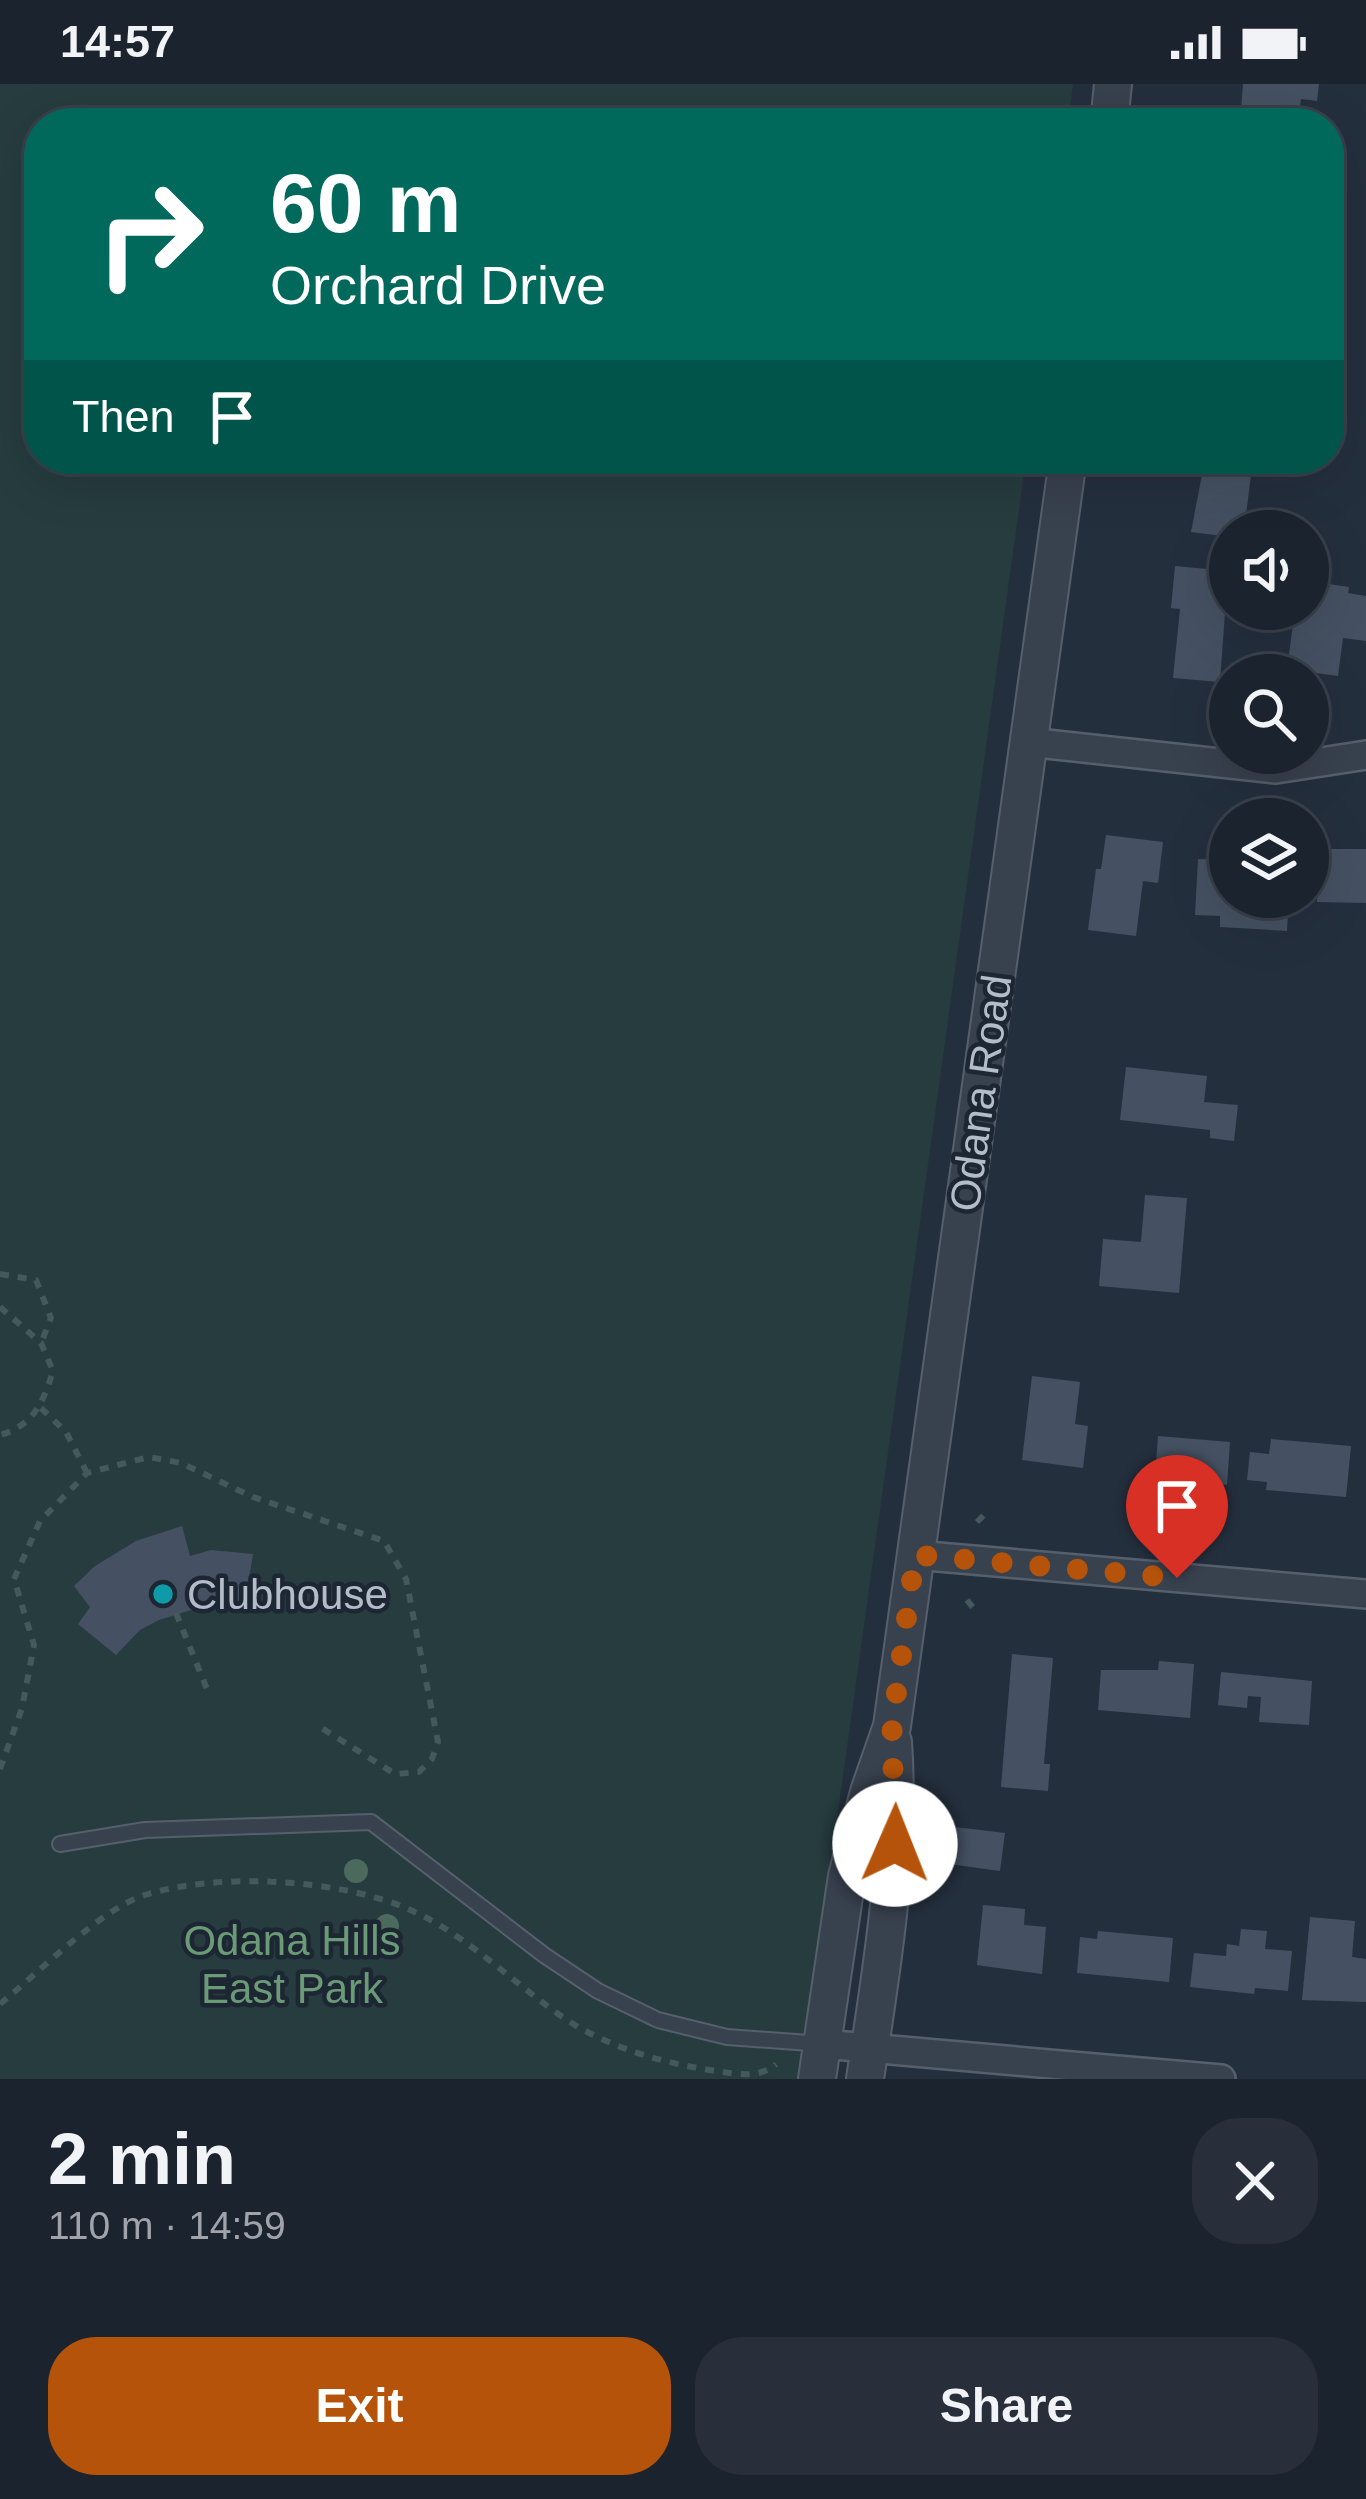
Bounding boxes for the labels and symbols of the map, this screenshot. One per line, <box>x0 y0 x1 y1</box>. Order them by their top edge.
street label: Odana Road <box>941 972 1020 1214</box>
pin <box>1126 1455 1228 1578</box>
place label: Clubhouse <box>187 1571 388 1618</box>
marker: Clubhouse <box>150 1581 176 1607</box>
position arrow <box>832 1781 958 1907</box>
park label: Odana Hills East Park <box>183 1917 401 2012</box>

